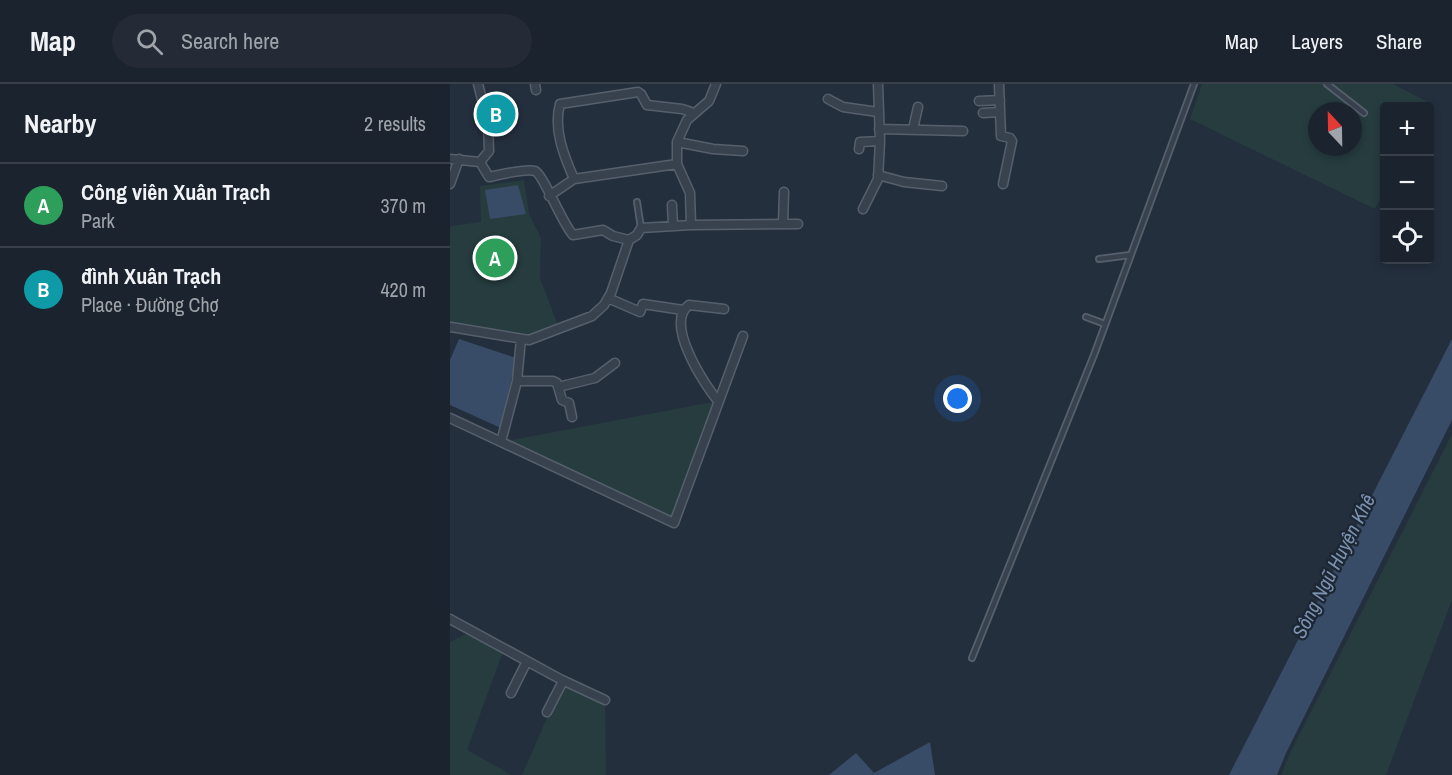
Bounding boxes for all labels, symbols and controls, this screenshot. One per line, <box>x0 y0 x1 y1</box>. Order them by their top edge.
search box <box>112 14 532 68</box>
text: Map <box>30 22 76 60</box>
icon: search <box>133 25 166 58</box>
text: Search here <box>181 26 279 56</box>
text: Map <box>1225 27 1258 56</box>
text: Layers <box>1291 27 1343 56</box>
text: Share <box>1376 27 1422 56</box>
pin: B <box>476 92 516 136</box>
north arrow <box>1308 102 1362 156</box>
map controls <box>1380 102 1434 264</box>
button: + <box>1380 102 1434 156</box>
text: Nearby <box>24 106 96 141</box>
text: 2 results <box>364 110 426 137</box>
button: − <box>1380 156 1434 210</box>
text: Công viên Xuân Trạch <box>81 177 271 207</box>
text: A <box>38 192 49 219</box>
text: 370 m <box>380 192 426 219</box>
text: Park <box>81 207 115 234</box>
button: locate <box>1380 210 1434 264</box>
pin: A <box>476 236 514 280</box>
text: đình Xuân Trạch <box>81 261 221 291</box>
text: B <box>38 276 49 303</box>
text: 420 m <box>380 276 426 303</box>
text: Place · Đường Chợ <box>81 291 219 318</box>
your location <box>943 384 972 413</box>
water label: Sông Ngũ Huyện Khê <box>1285 489 1381 643</box>

